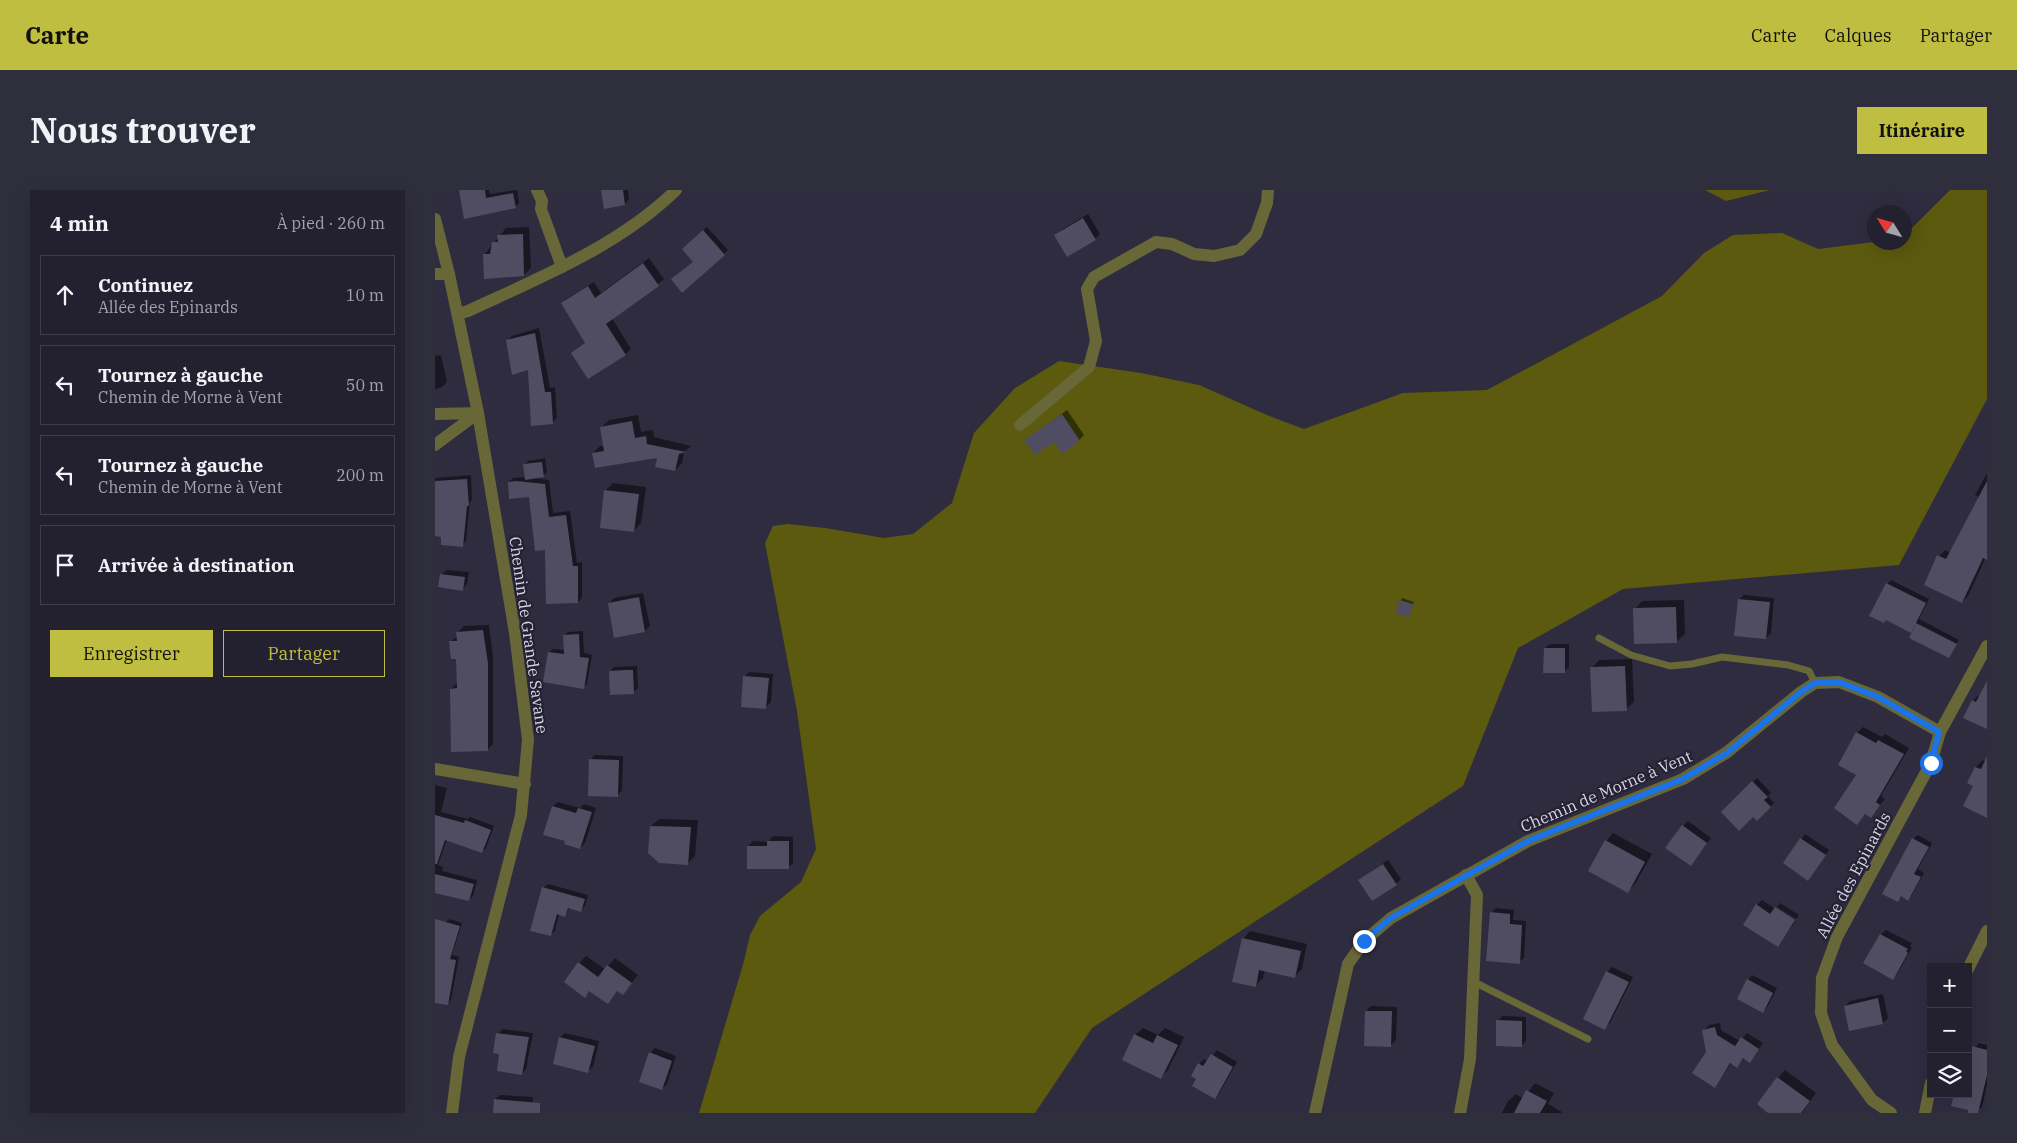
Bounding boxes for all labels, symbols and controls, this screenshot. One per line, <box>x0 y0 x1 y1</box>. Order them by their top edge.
text: Carte <box>25 19 89 51</box>
text: Carte <box>1751 24 1797 47</box>
text: Calques <box>1825 24 1892 47</box>
text: Partager <box>1920 24 1992 47</box>
text: Nous trouver <box>30 107 256 153</box>
button: Itinéraire <box>1857 107 1987 154</box>
north arrow <box>1867 205 1912 250</box>
text: 4 min <box>50 209 109 237</box>
text: À pied · 260 m <box>277 213 385 233</box>
text: Continuez <box>98 273 193 297</box>
icon: ahead <box>51 281 79 309</box>
text: 10 m <box>346 285 384 305</box>
text: Allée des Epinards <box>98 297 238 317</box>
text: Tournez à gauche <box>98 363 263 387</box>
icon: left <box>51 371 79 399</box>
text: 50 m <box>346 375 384 395</box>
text: Chemin de Morne à Vent <box>98 387 282 407</box>
text: Tournez à gauche <box>98 453 263 477</box>
icon: left <box>51 461 79 489</box>
text: 200 m <box>336 465 384 485</box>
text: Chemin de Morne à Vent <box>98 477 282 497</box>
street label: Chemin de Grande Savane <box>505 535 553 735</box>
icon: arrive <box>51 551 79 579</box>
text: Arrivée à destination <box>98 553 295 577</box>
button: Enregistrer <box>50 630 213 677</box>
button: Partager <box>223 630 385 677</box>
street label: Chemin de Morne à Vent <box>1517 746 1695 836</box>
route start <box>1920 752 1943 775</box>
street label: Allée des Epinards <box>1811 809 1895 941</box>
route end <box>1353 930 1376 953</box>
map controls <box>1927 963 1972 1098</box>
button: + <box>1927 963 1972 1008</box>
button: − <box>1927 1008 1972 1053</box>
button: layers <box>1927 1053 1972 1098</box>

